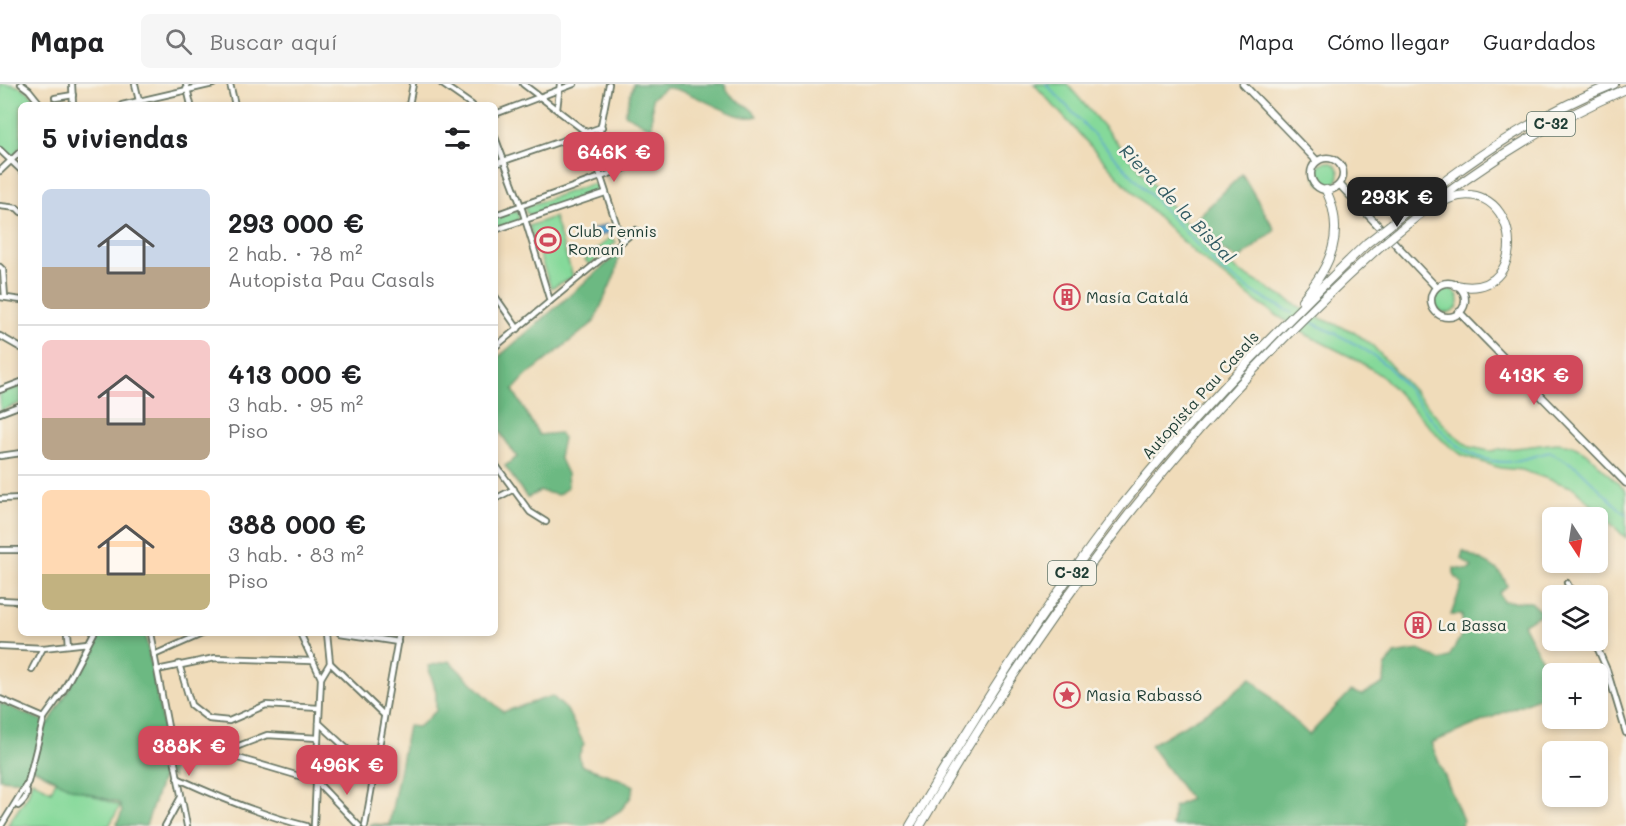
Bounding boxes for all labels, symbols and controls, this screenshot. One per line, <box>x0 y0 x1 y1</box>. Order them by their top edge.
search box <box>141 14 561 68</box>
text: Mapa <box>30 23 105 59</box>
icon: search <box>162 25 195 58</box>
text: Buscar aquí <box>210 27 338 56</box>
text: Mapa <box>1238 28 1294 55</box>
text: Cómo llegar <box>1327 28 1450 55</box>
text: Guardados <box>1483 28 1596 55</box>
road number: C-32 <box>1527 112 1575 136</box>
text: 5 viviendas <box>42 121 188 155</box>
icon: filters <box>441 122 474 155</box>
pin: 646K € <box>565 132 663 183</box>
text: 646K € <box>577 138 651 164</box>
water label: Riera de la Bisbal <box>1115 139 1241 268</box>
pin: 293K € <box>1348 177 1446 228</box>
text: 293K € <box>1361 183 1433 209</box>
text: 293 000 € <box>228 206 364 240</box>
icon: home <box>90 213 162 285</box>
place label: Club Tennis Romaní <box>568 220 657 259</box>
sports icon: Club Tennis Romaní <box>533 225 563 255</box>
text: 2 hab. · 78 m² <box>228 240 363 266</box>
text: Autopista Pau Casals <box>228 266 435 292</box>
building icon: Masía Catalá <box>1052 282 1082 312</box>
place label: Masía Catalá <box>1086 286 1189 307</box>
street label: Autopista Pau Casals <box>1136 326 1263 463</box>
pin: 413K € <box>1485 355 1583 406</box>
text: 413 000 € <box>228 357 362 391</box>
text: 413K € <box>1499 361 1569 387</box>
icon: home <box>90 364 162 436</box>
text: 3 hab. · 95 m² <box>228 391 363 417</box>
text: Piso <box>228 417 268 443</box>
text: 388 000 € <box>228 507 366 541</box>
north arrow <box>1542 507 1608 573</box>
map controls <box>1542 507 1608 807</box>
icon: home <box>90 514 162 586</box>
text: 3 hab. · 83 m² <box>228 541 364 567</box>
road number: C-32 <box>1048 561 1096 585</box>
text: Piso <box>228 567 268 593</box>
button: layers <box>1542 585 1608 651</box>
building icon: La Bassa <box>1403 610 1433 640</box>
place label: La Bassa <box>1438 614 1507 635</box>
button: + <box>1542 663 1608 729</box>
place icon: Masia Rabassó <box>1052 680 1082 710</box>
place label: Masia Rabassó <box>1086 684 1202 705</box>
pin: 388K € <box>140 726 238 777</box>
text: 388K € <box>152 732 226 758</box>
button: − <box>1542 741 1608 807</box>
pin: 496K € <box>298 745 396 796</box>
text: 496K € <box>310 751 384 777</box>

